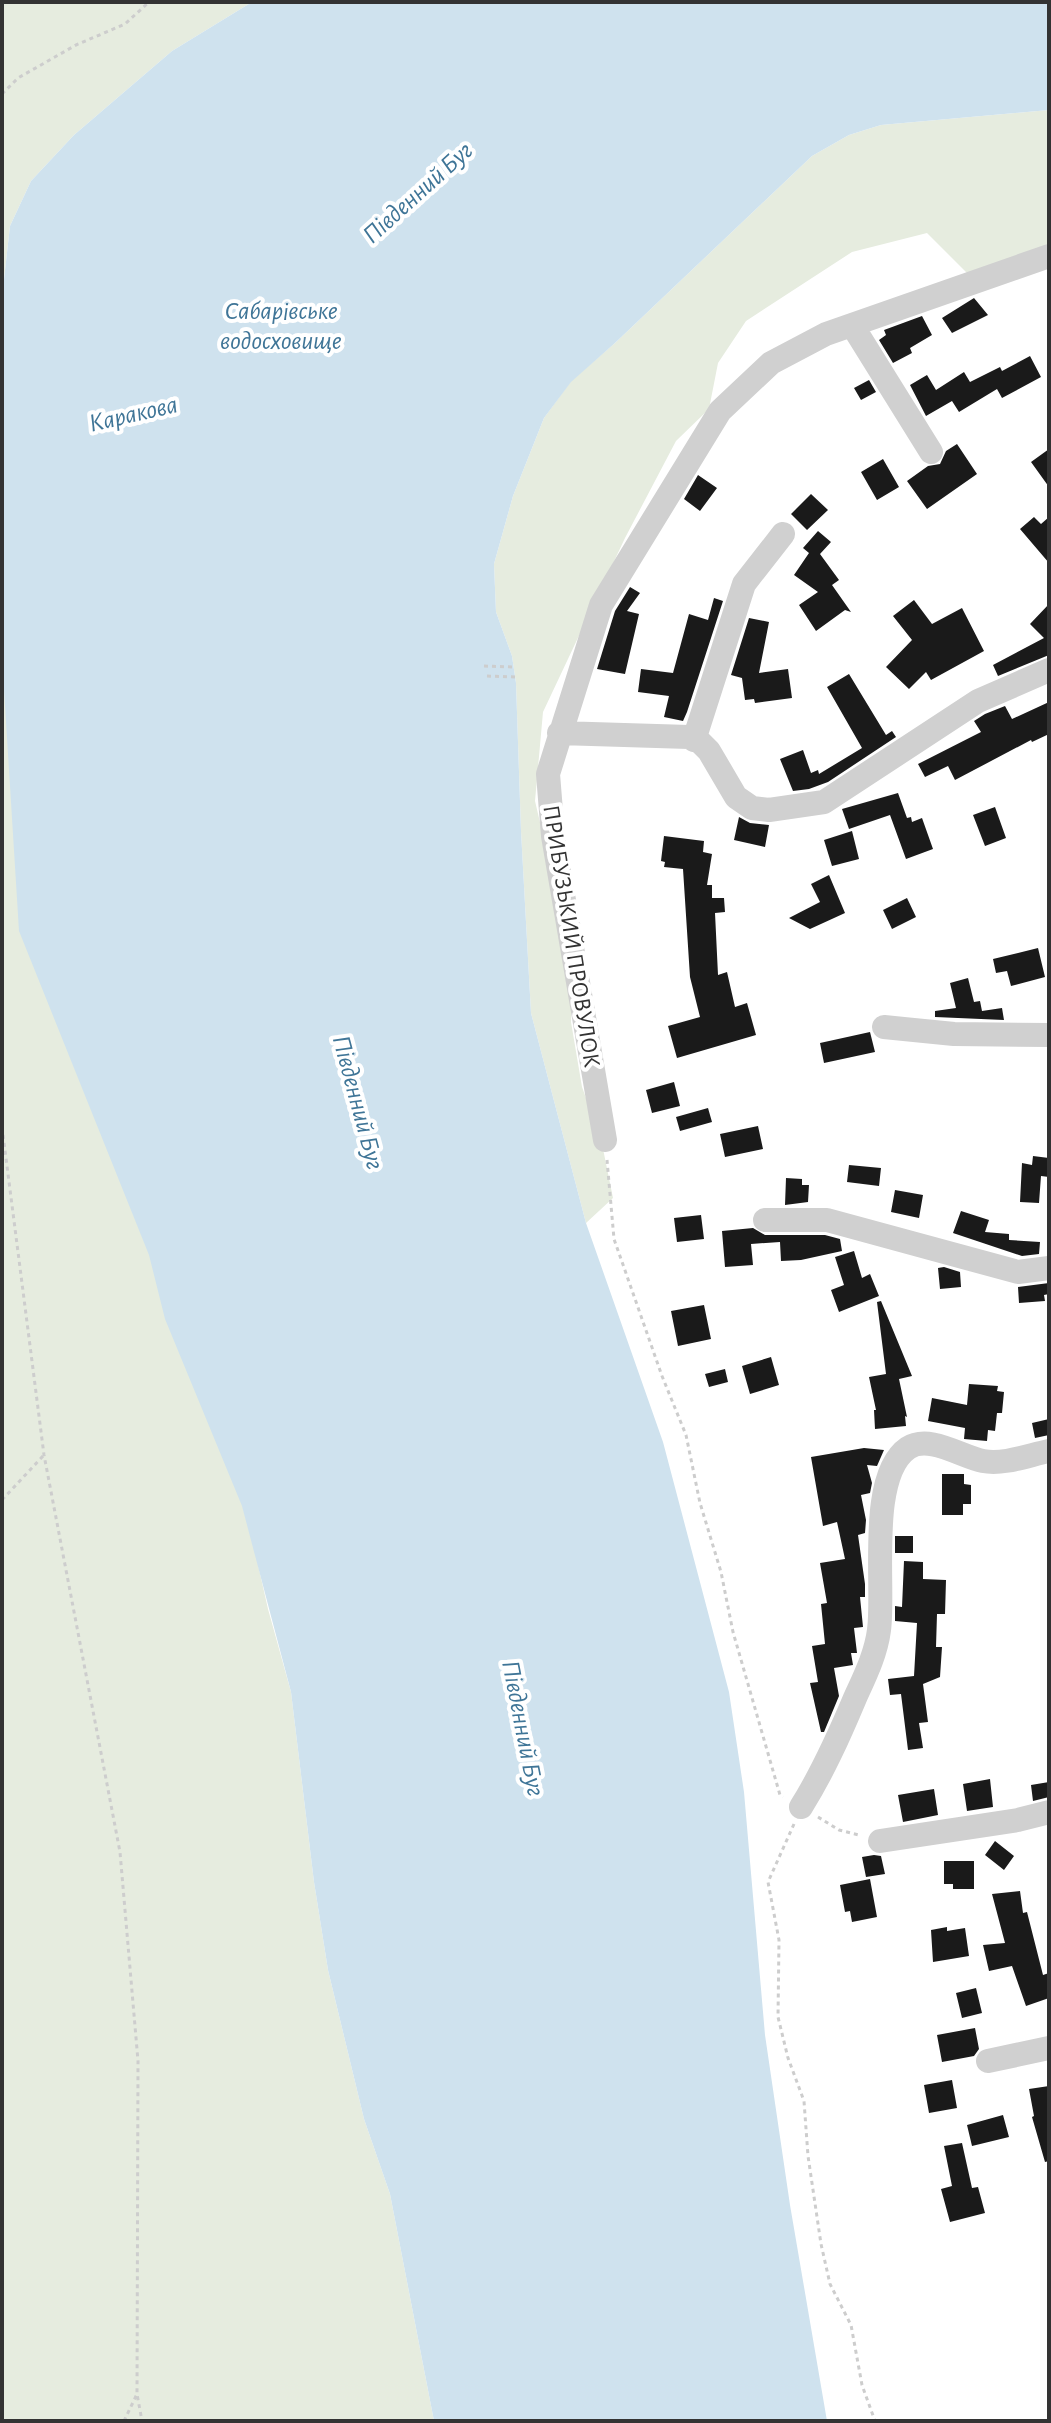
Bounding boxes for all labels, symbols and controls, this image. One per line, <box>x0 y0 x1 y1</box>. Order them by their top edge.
water label: Південний Буг <box>358 137 477 248</box>
water label: Сабарівське водосховище <box>220 298 342 354</box>
water label: Каракова <box>87 391 180 437</box>
street label: ПРИБУЗЬКИЙ ПРОВУЛОК <box>538 803 604 1069</box>
water label: Південний Буг <box>328 1032 388 1172</box>
water label: Південний Буг <box>497 1658 549 1798</box>

